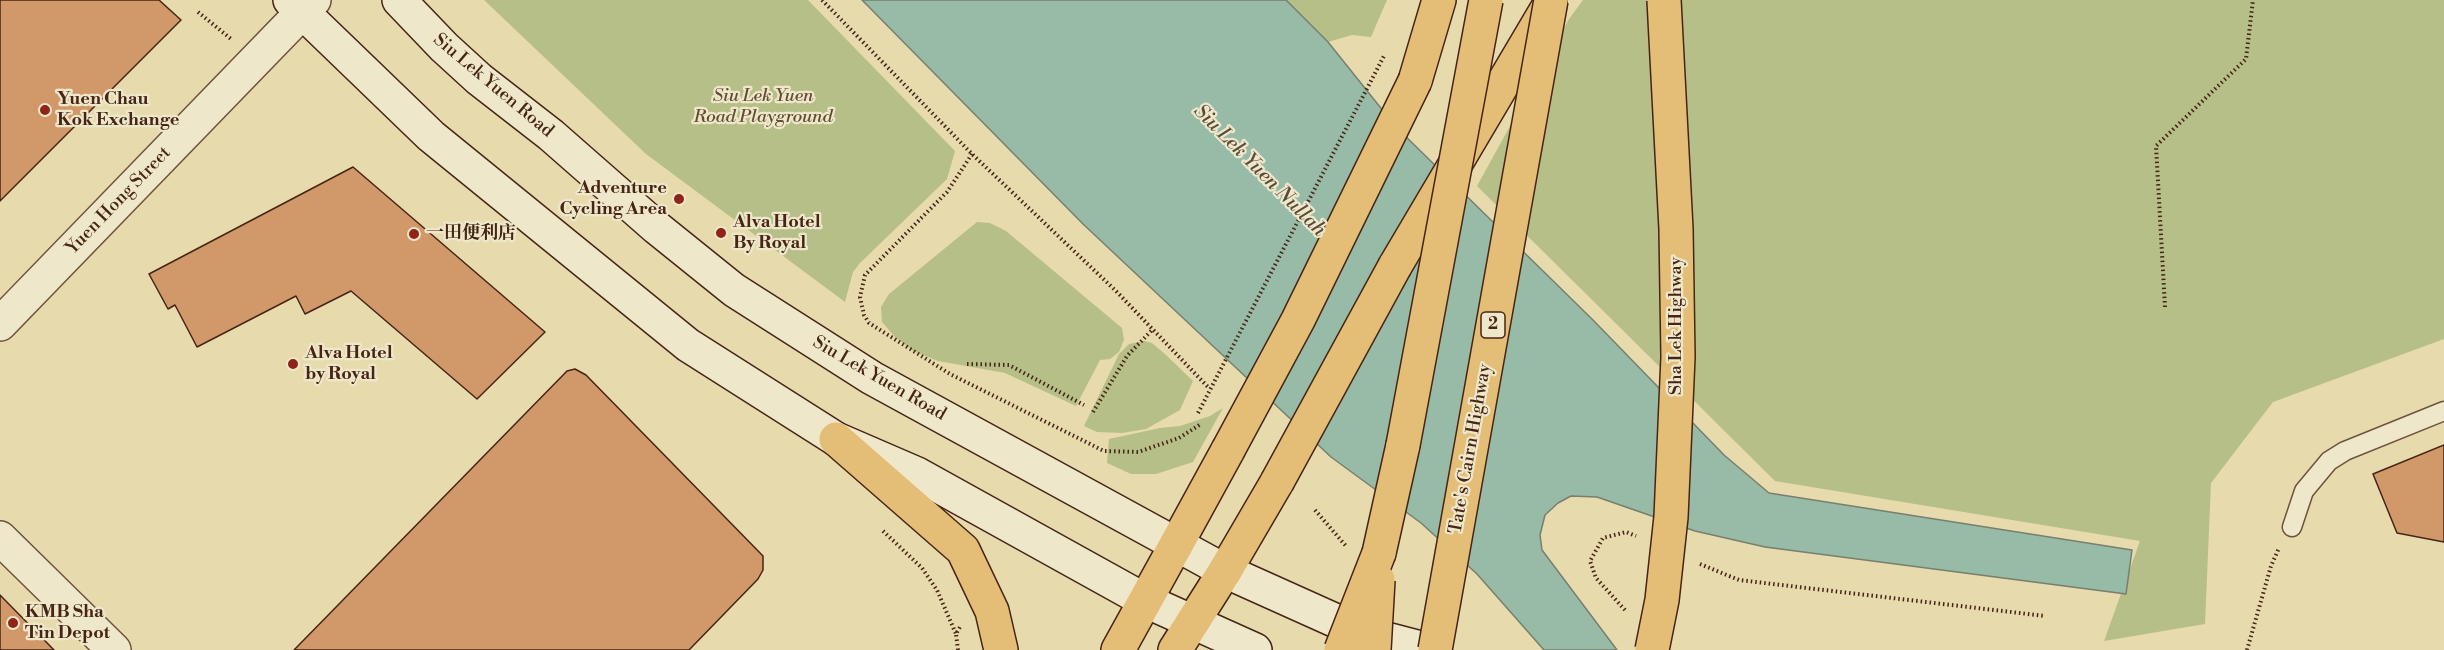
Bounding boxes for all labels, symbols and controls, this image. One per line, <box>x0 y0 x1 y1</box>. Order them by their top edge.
street label: Siu Lek Yuen Road <box>428 29 558 143</box>
park label: Siu Lek Yuen Road Playground <box>693 86 833 128</box>
place label: Yuen Chau Kok Exchange <box>57 89 179 132</box>
water label: Siu Lek Yuen Nullah <box>1188 100 1330 242</box>
marker: Yuen Chau Kok Exchange <box>38 103 52 117</box>
street label: Yuen Hong Street <box>62 143 176 259</box>
place label: Adventure Cycling Area <box>560 178 667 220</box>
marker: Adventure Cycling Area <box>672 192 686 206</box>
place label: Alva Hotel By Royal <box>733 212 821 254</box>
place label: 一田便利店 <box>426 223 516 245</box>
marker: Alva Hotel By Royal <box>714 226 728 240</box>
marker: 一田便利店 <box>407 227 421 241</box>
street label: Sha Lek Highway <box>1666 257 1688 395</box>
road number: 2 <box>1481 312 1505 338</box>
street label: Siu Lek Yuen Road <box>808 332 950 426</box>
place label: Alva Hotel by Royal <box>305 343 393 386</box>
marker: Alva Hotel by Royal <box>286 357 300 371</box>
street label: Tate's Cairn Highway <box>1445 362 1497 536</box>
place label: KMB Sha Tin Depot <box>25 602 110 644</box>
marker: KMB Sha Tin Depot <box>6 616 20 630</box>

